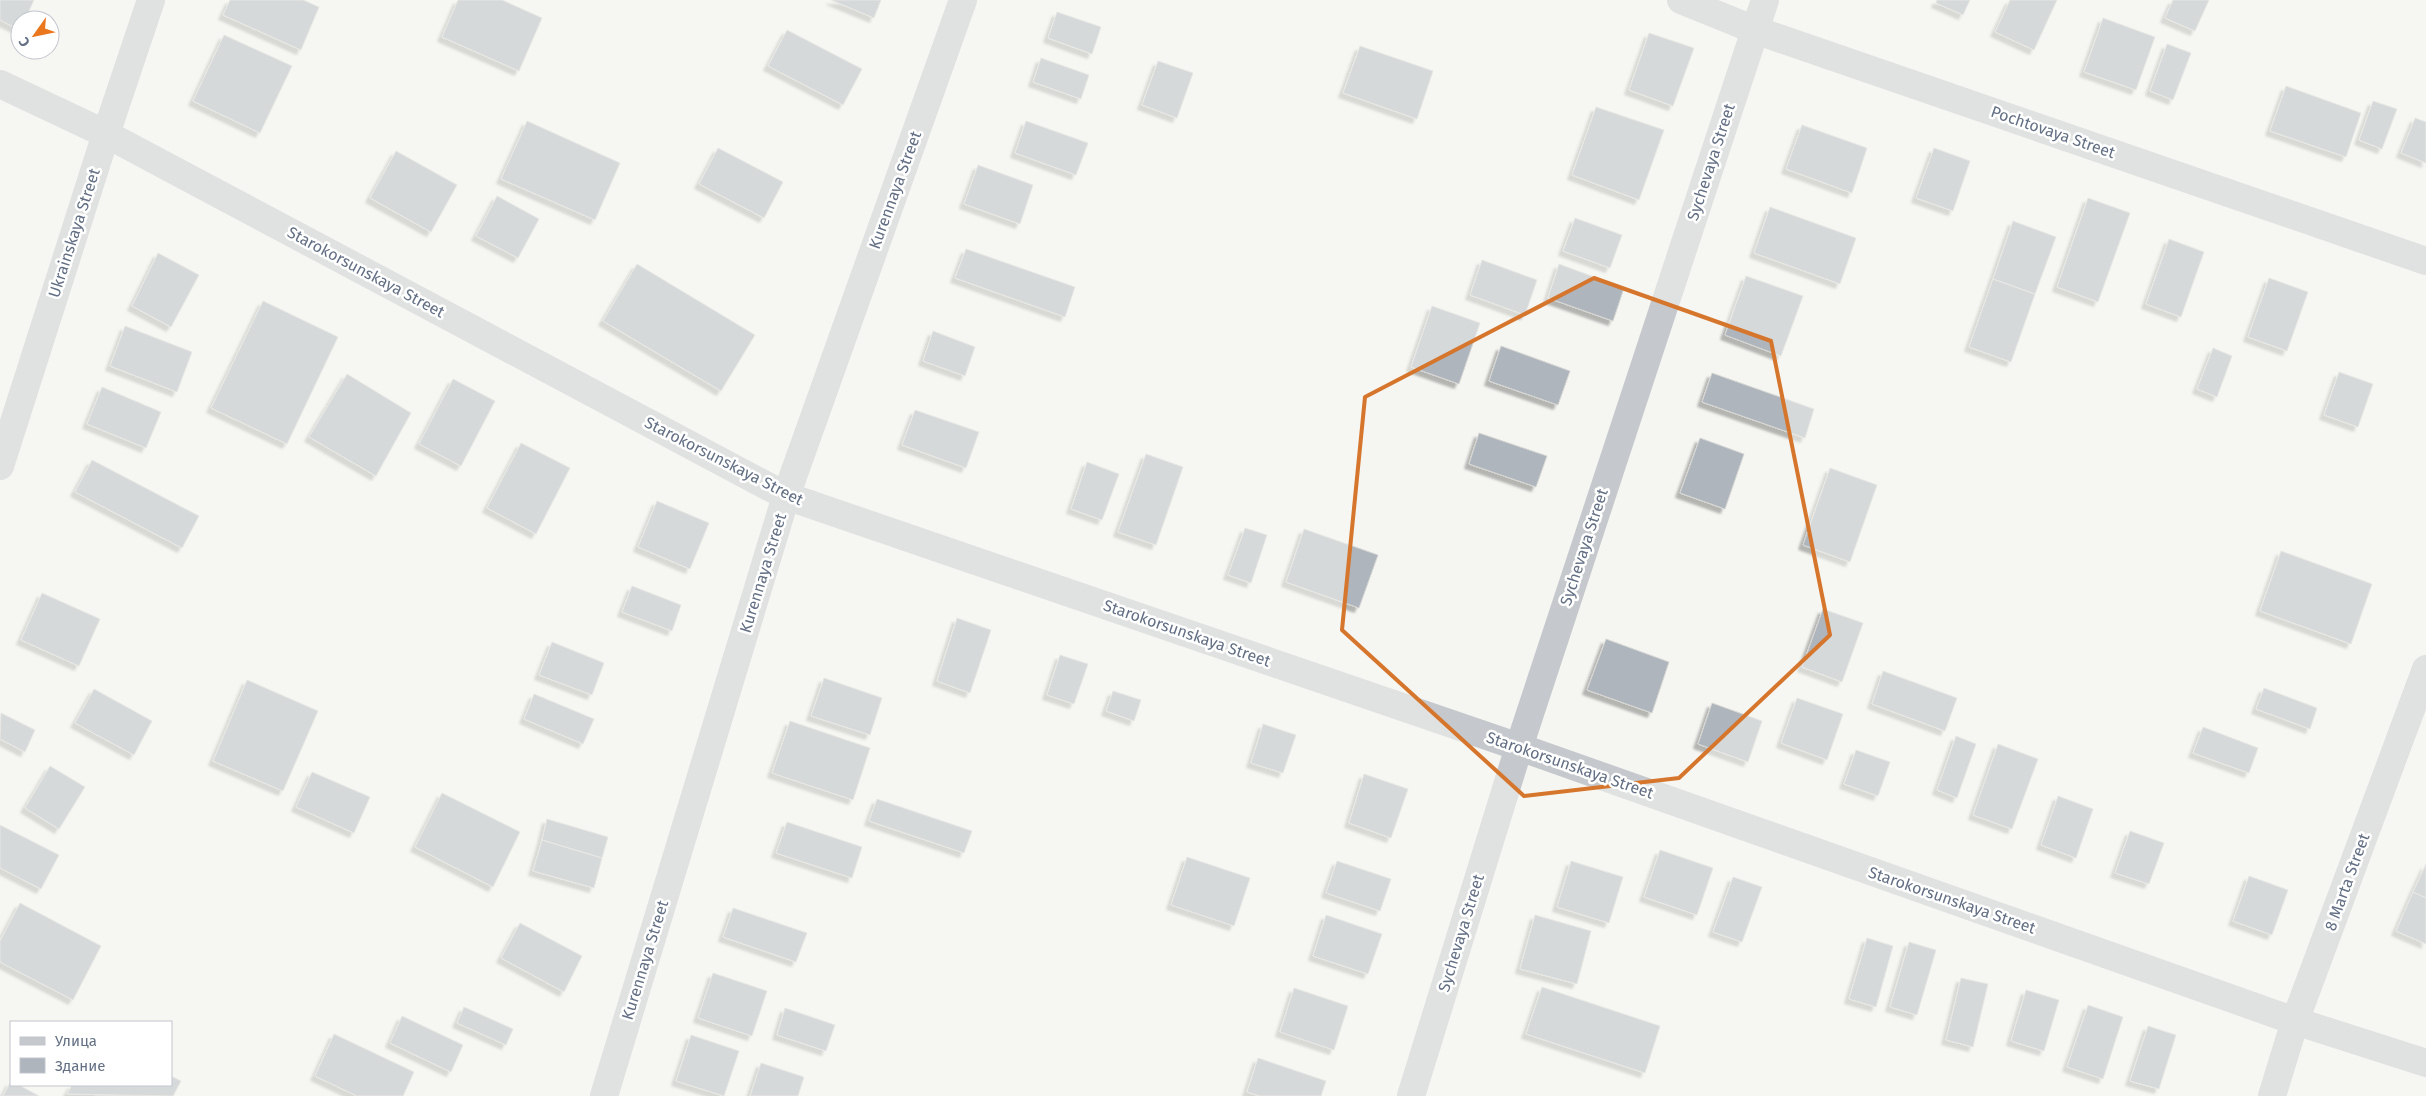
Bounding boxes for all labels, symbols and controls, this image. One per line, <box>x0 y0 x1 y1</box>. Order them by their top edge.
north arrow <box>10 10 60 60</box>
text: С <box>15 34 34 50</box>
street label: Sychevaya Street <box>1683 101 1739 223</box>
street label: Pochtovaya Street <box>1988 102 2118 162</box>
street label: Kurennaya Street <box>865 128 925 252</box>
street label: Ukrainskaya Street <box>44 166 104 300</box>
street label: Starokorsunskaya Street <box>284 222 448 322</box>
street label: Starokorsunskaya Street <box>642 413 807 509</box>
street label: Sychevaya Street <box>1556 486 1612 608</box>
street label: Kurennaya Street <box>736 511 790 635</box>
street label: Starokorsunskaya Street <box>1101 595 1273 671</box>
street label: Starokorsunskaya Street <box>1484 727 1656 803</box>
street label: 8 Marta Street <box>2321 830 2374 933</box>
street label: Starokorsunskaya Street <box>1866 862 2038 938</box>
street label: Sychevaya Street <box>1434 872 1488 994</box>
street label: Kurennaya Street <box>618 898 672 1022</box>
legend <box>10 1021 172 1086</box>
text: Улица <box>55 1032 97 1050</box>
text: Здание <box>55 1057 105 1075</box>

